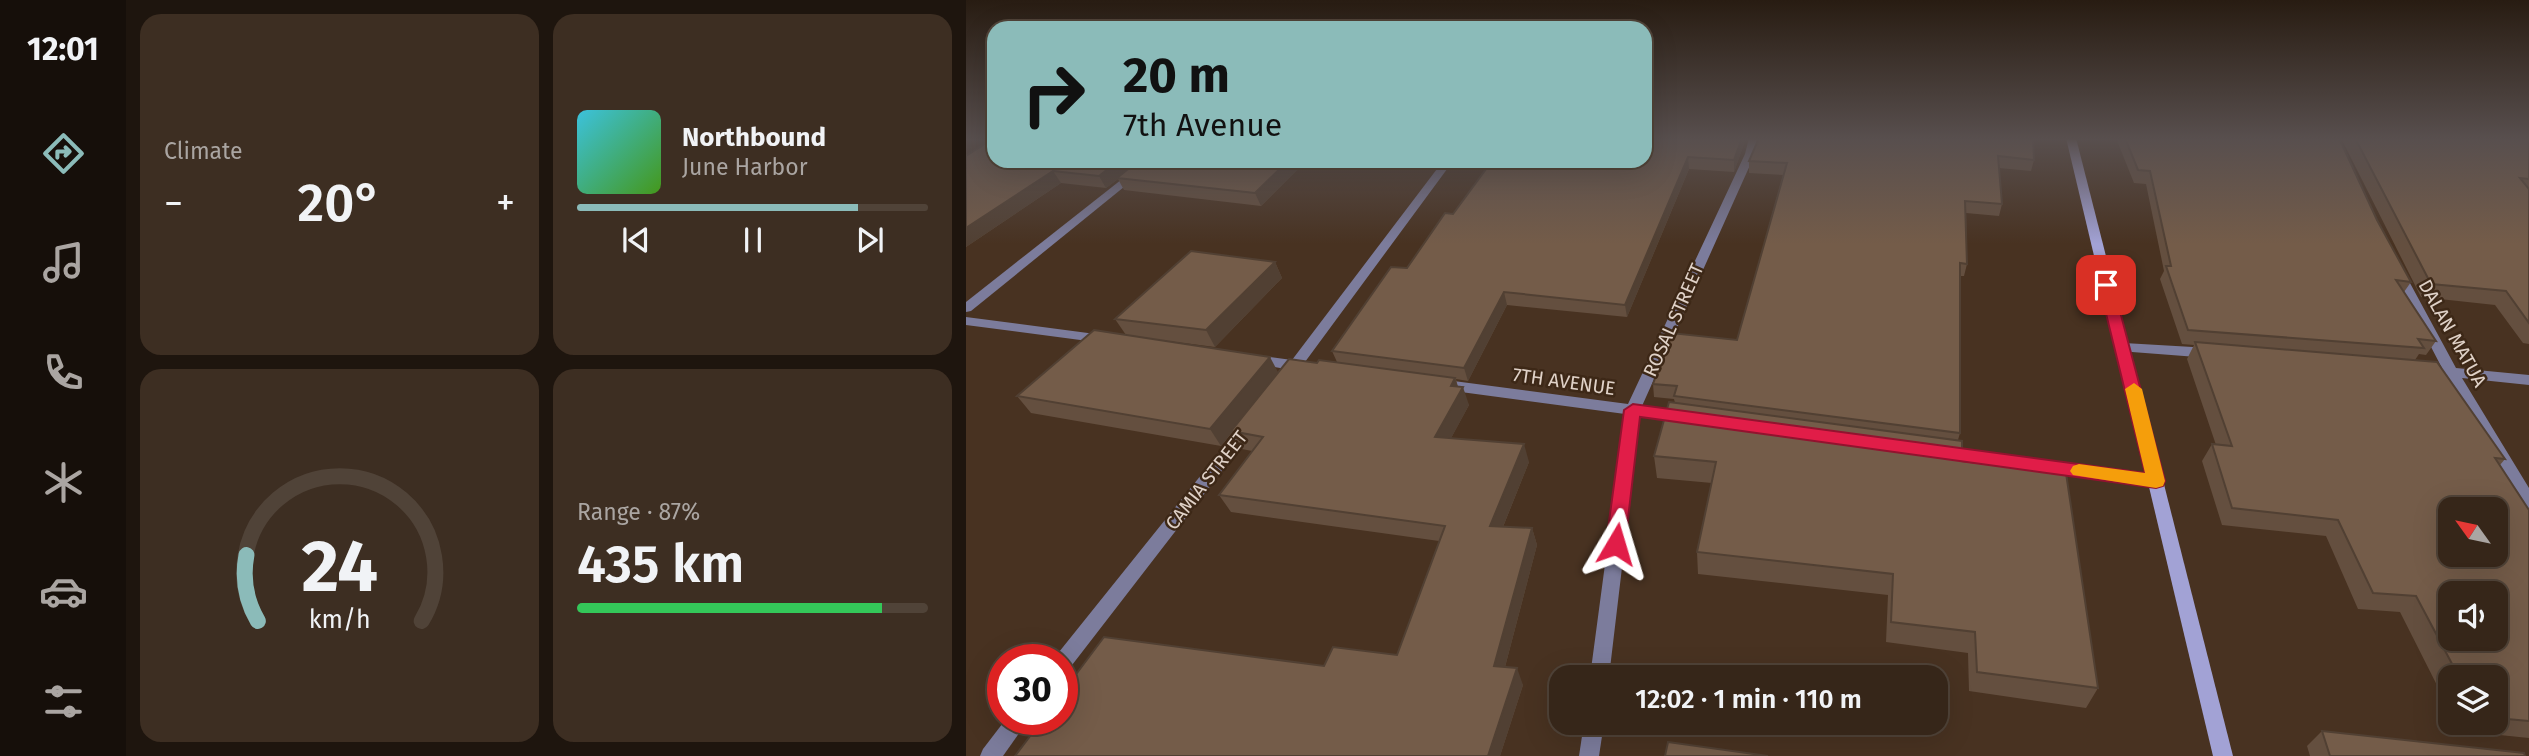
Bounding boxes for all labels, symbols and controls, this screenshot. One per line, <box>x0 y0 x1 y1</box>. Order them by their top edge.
text: 12:01 <box>27 30 99 68</box>
text: 20 m <box>1123 46 1230 105</box>
icon: right <box>1008 49 1099 140</box>
text: 7th Avenue <box>1123 106 1282 144</box>
text: Northbound <box>682 122 826 153</box>
icon: directions <box>39 129 88 178</box>
text: Climate <box>164 137 243 165</box>
text: June Harbor <box>682 153 808 181</box>
text: 20° <box>298 172 381 235</box>
text: − <box>164 180 183 226</box>
text: + <box>496 180 515 226</box>
icon: previous <box>617 221 655 259</box>
icon: pause <box>734 221 772 259</box>
icon: next <box>851 221 889 259</box>
icon: music <box>39 238 88 287</box>
pin <box>2076 255 2136 315</box>
street label: ROSAL STREET <box>1638 260 1709 380</box>
icon: arrive <box>2087 266 2125 304</box>
street label: DALAN MATUA <box>2414 276 2492 391</box>
icon: phone <box>39 348 88 397</box>
street label: 7TH AVENUE <box>1511 363 1617 400</box>
street label: CAMIA STREET <box>1161 426 1252 534</box>
icon: climate <box>39 458 88 507</box>
north arrow <box>2438 497 2508 567</box>
map controls <box>2438 497 2508 735</box>
text: Range · 87% <box>577 498 700 526</box>
position arrow <box>1579 507 1653 581</box>
text: 24 <box>301 524 378 611</box>
text: 435 km <box>577 533 744 596</box>
icon: car <box>39 567 88 616</box>
button: sound <box>2438 581 2508 651</box>
text: km/h <box>309 605 370 635</box>
speed limit sign: 30 <box>987 644 1078 735</box>
button: layers <box>2438 665 2508 735</box>
icon: filters <box>39 677 88 726</box>
text: 12:02 · 1 min · 110 m <box>1635 684 1862 715</box>

